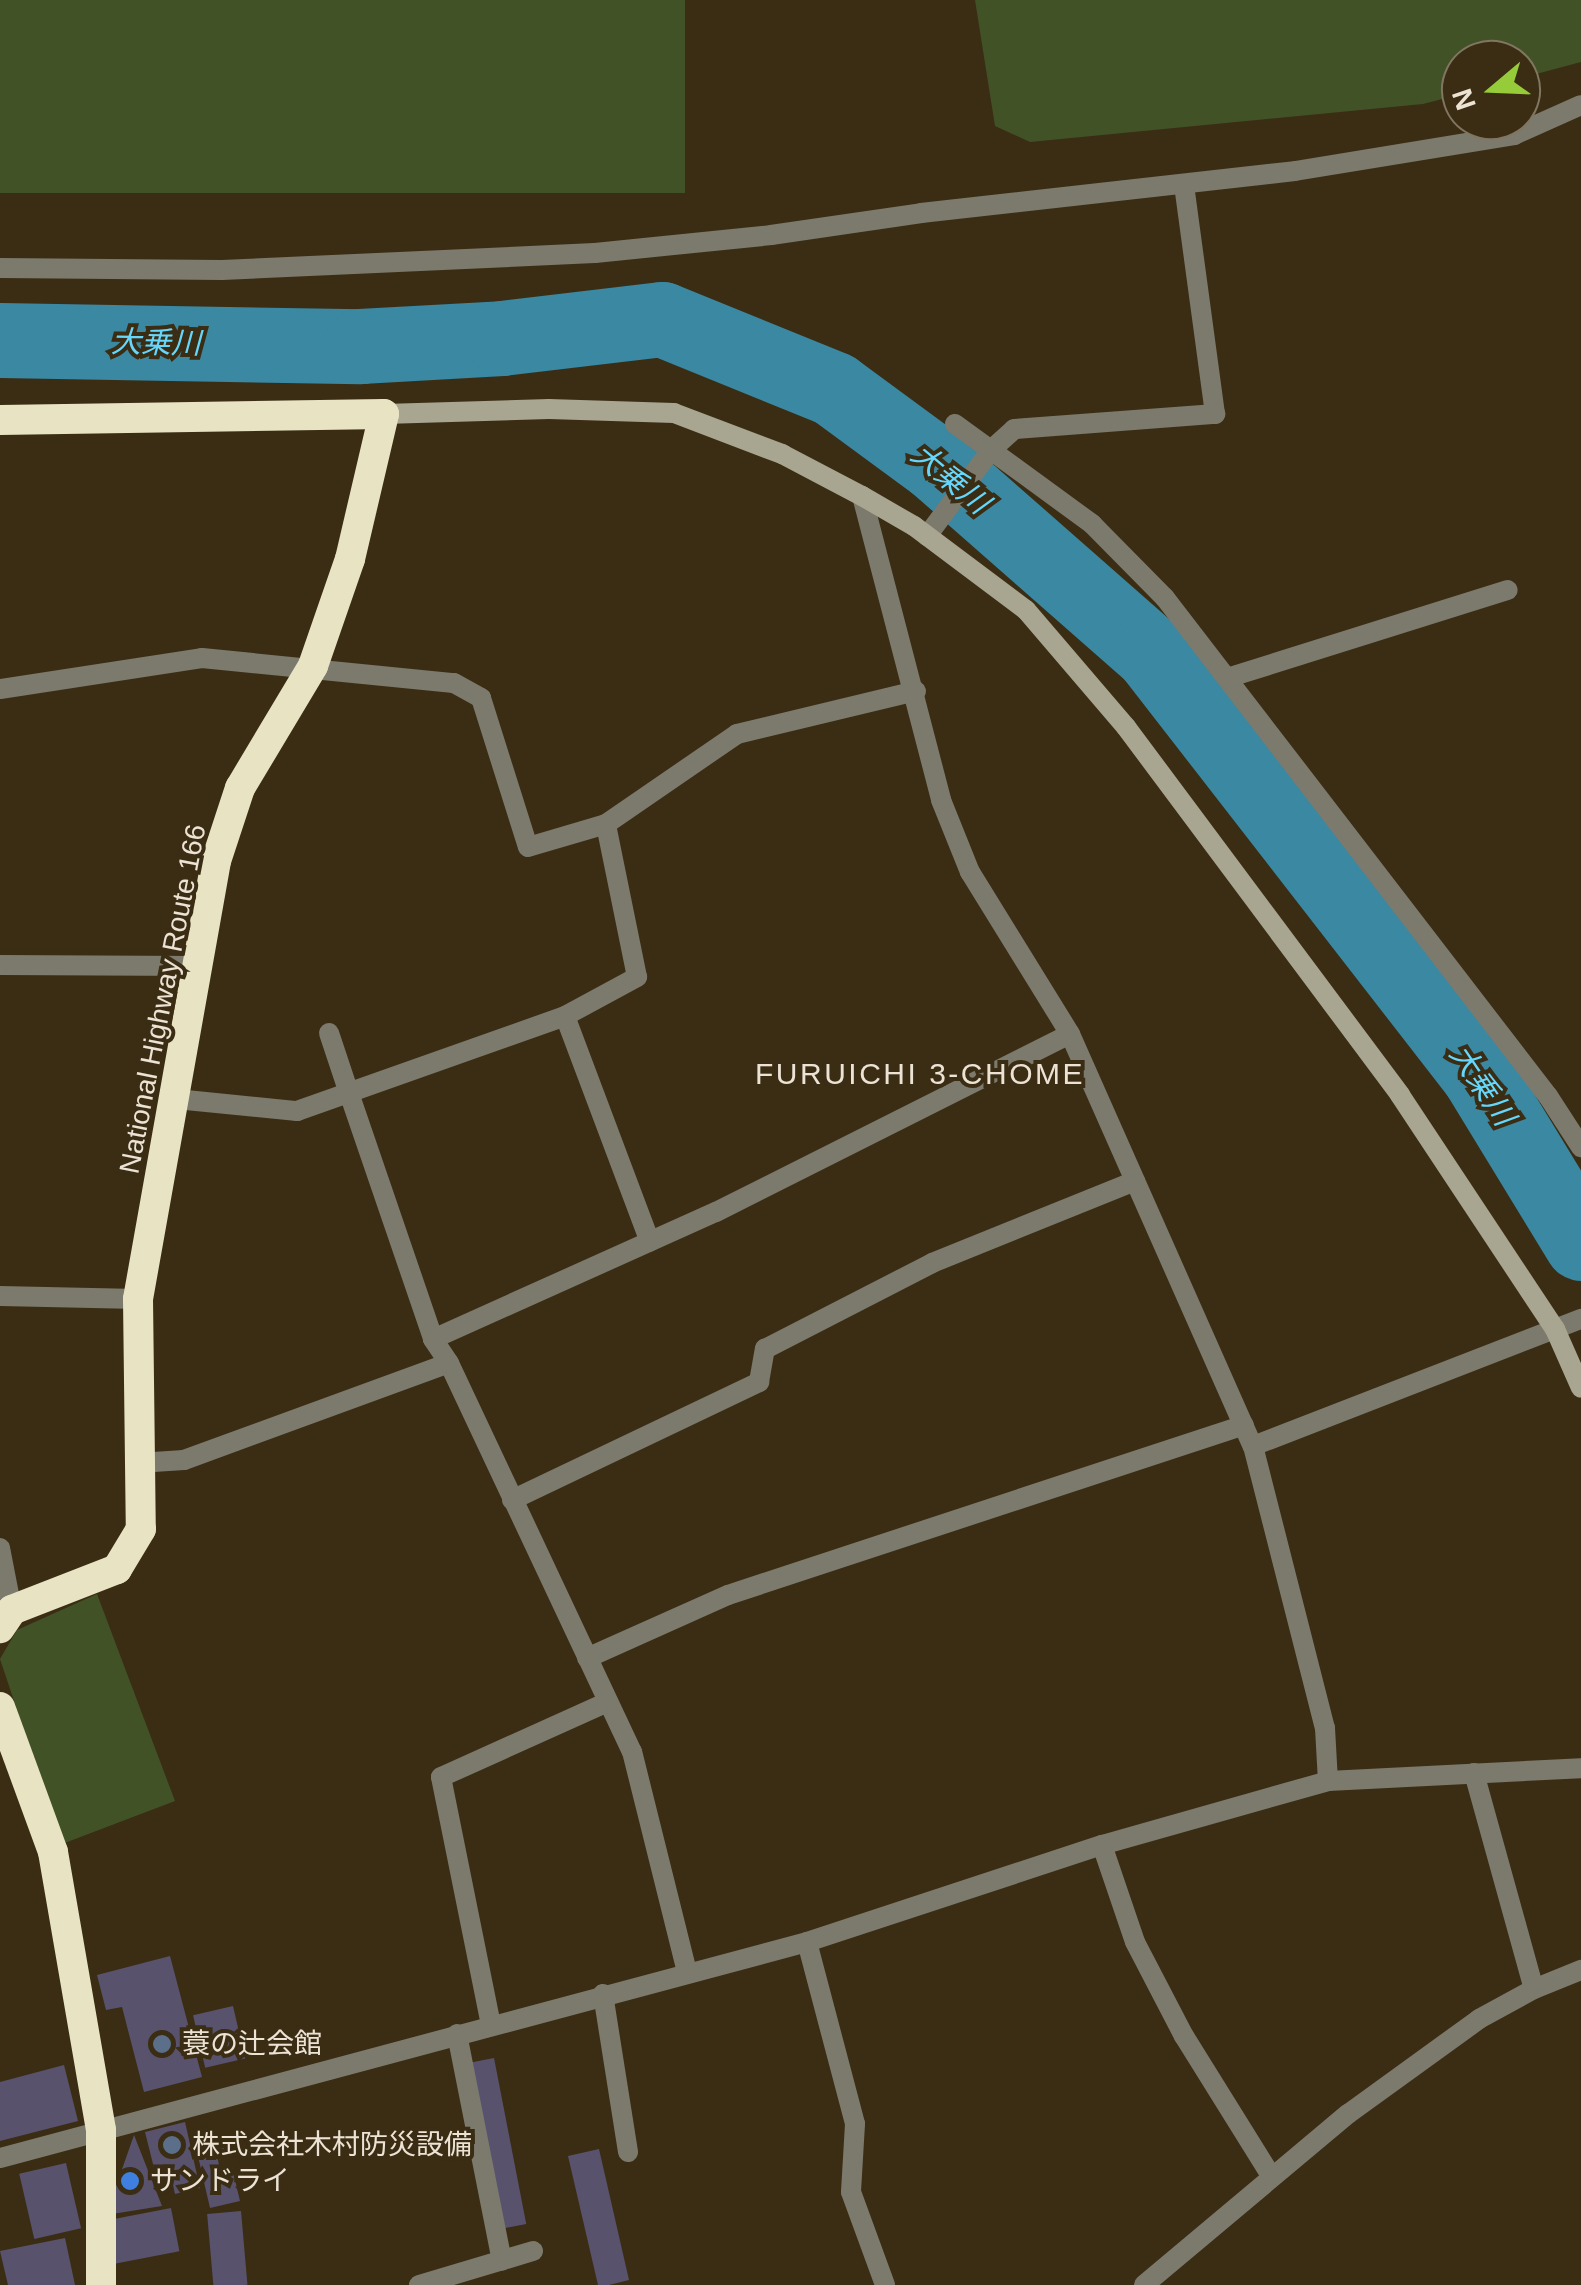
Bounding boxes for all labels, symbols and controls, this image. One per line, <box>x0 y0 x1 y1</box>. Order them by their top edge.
north arrow <box>1441 40 1541 140</box>
text: N <box>1446 85 1482 114</box>
water label: 大乗川 <box>111 324 201 362</box>
water label: 大乗川 <box>904 436 996 522</box>
street label: National Highway Route 166 <box>113 822 213 1176</box>
water label: 大乗川 <box>1442 1038 1522 1132</box>
district label: FURUICHI 3-CHOME <box>755 1056 1085 1092</box>
place label: 蓑の辻会館 <box>182 2027 322 2061</box>
marker: 蓑の辻会館 <box>151 2033 173 2055</box>
place label: 株式会社木村防災設備 <box>192 2128 472 2162</box>
marker: 株式会社木村防災設備 <box>161 2134 183 2156</box>
place label: サンドライ <box>150 2164 290 2198</box>
marker: サンドライ <box>119 2170 141 2192</box>

